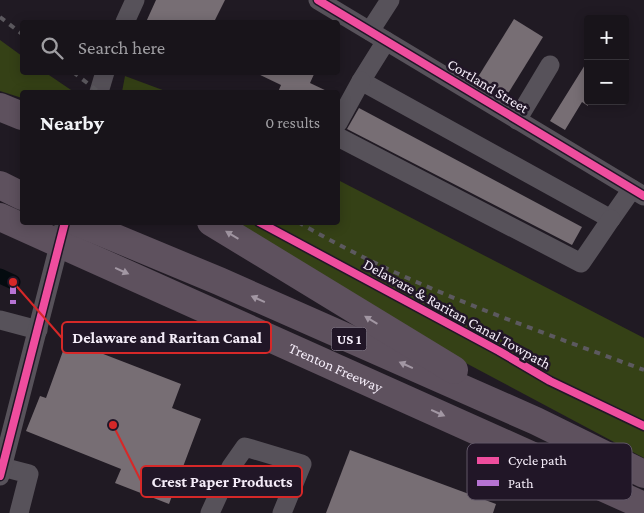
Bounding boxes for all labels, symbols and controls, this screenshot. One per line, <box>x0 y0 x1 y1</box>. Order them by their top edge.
map controls <box>584 15 629 105</box>
button: + <box>584 15 629 60</box>
search box <box>20 20 340 75</box>
icon: search <box>38 34 66 62</box>
text: Search here <box>78 37 165 58</box>
street label: Cortland Street <box>445 56 532 117</box>
button: − <box>584 60 629 105</box>
text: Nearby <box>40 111 104 135</box>
text: 0 results <box>265 114 320 131</box>
one-way arrow <box>225 231 239 240</box>
street label: Delaware & Raritan Canal Towpath <box>360 256 553 373</box>
one-way arrow <box>115 268 129 276</box>
one-way arrow <box>251 295 265 303</box>
one-way arrow <box>364 315 377 324</box>
callout: Delaware and Raritan Canal <box>62 322 271 353</box>
road number: US 1 <box>332 328 366 350</box>
text: Delaware and Raritan Canal <box>72 329 262 346</box>
street label: Trenton Freeway <box>286 340 385 397</box>
one-way arrow <box>399 361 413 369</box>
one-way arrow <box>431 410 445 418</box>
legend <box>467 443 632 500</box>
text: Cycle path <box>508 452 567 468</box>
callout: Crest Paper Products <box>141 466 302 497</box>
text: Crest Paper Products <box>152 473 293 490</box>
text: Path <box>508 475 534 491</box>

